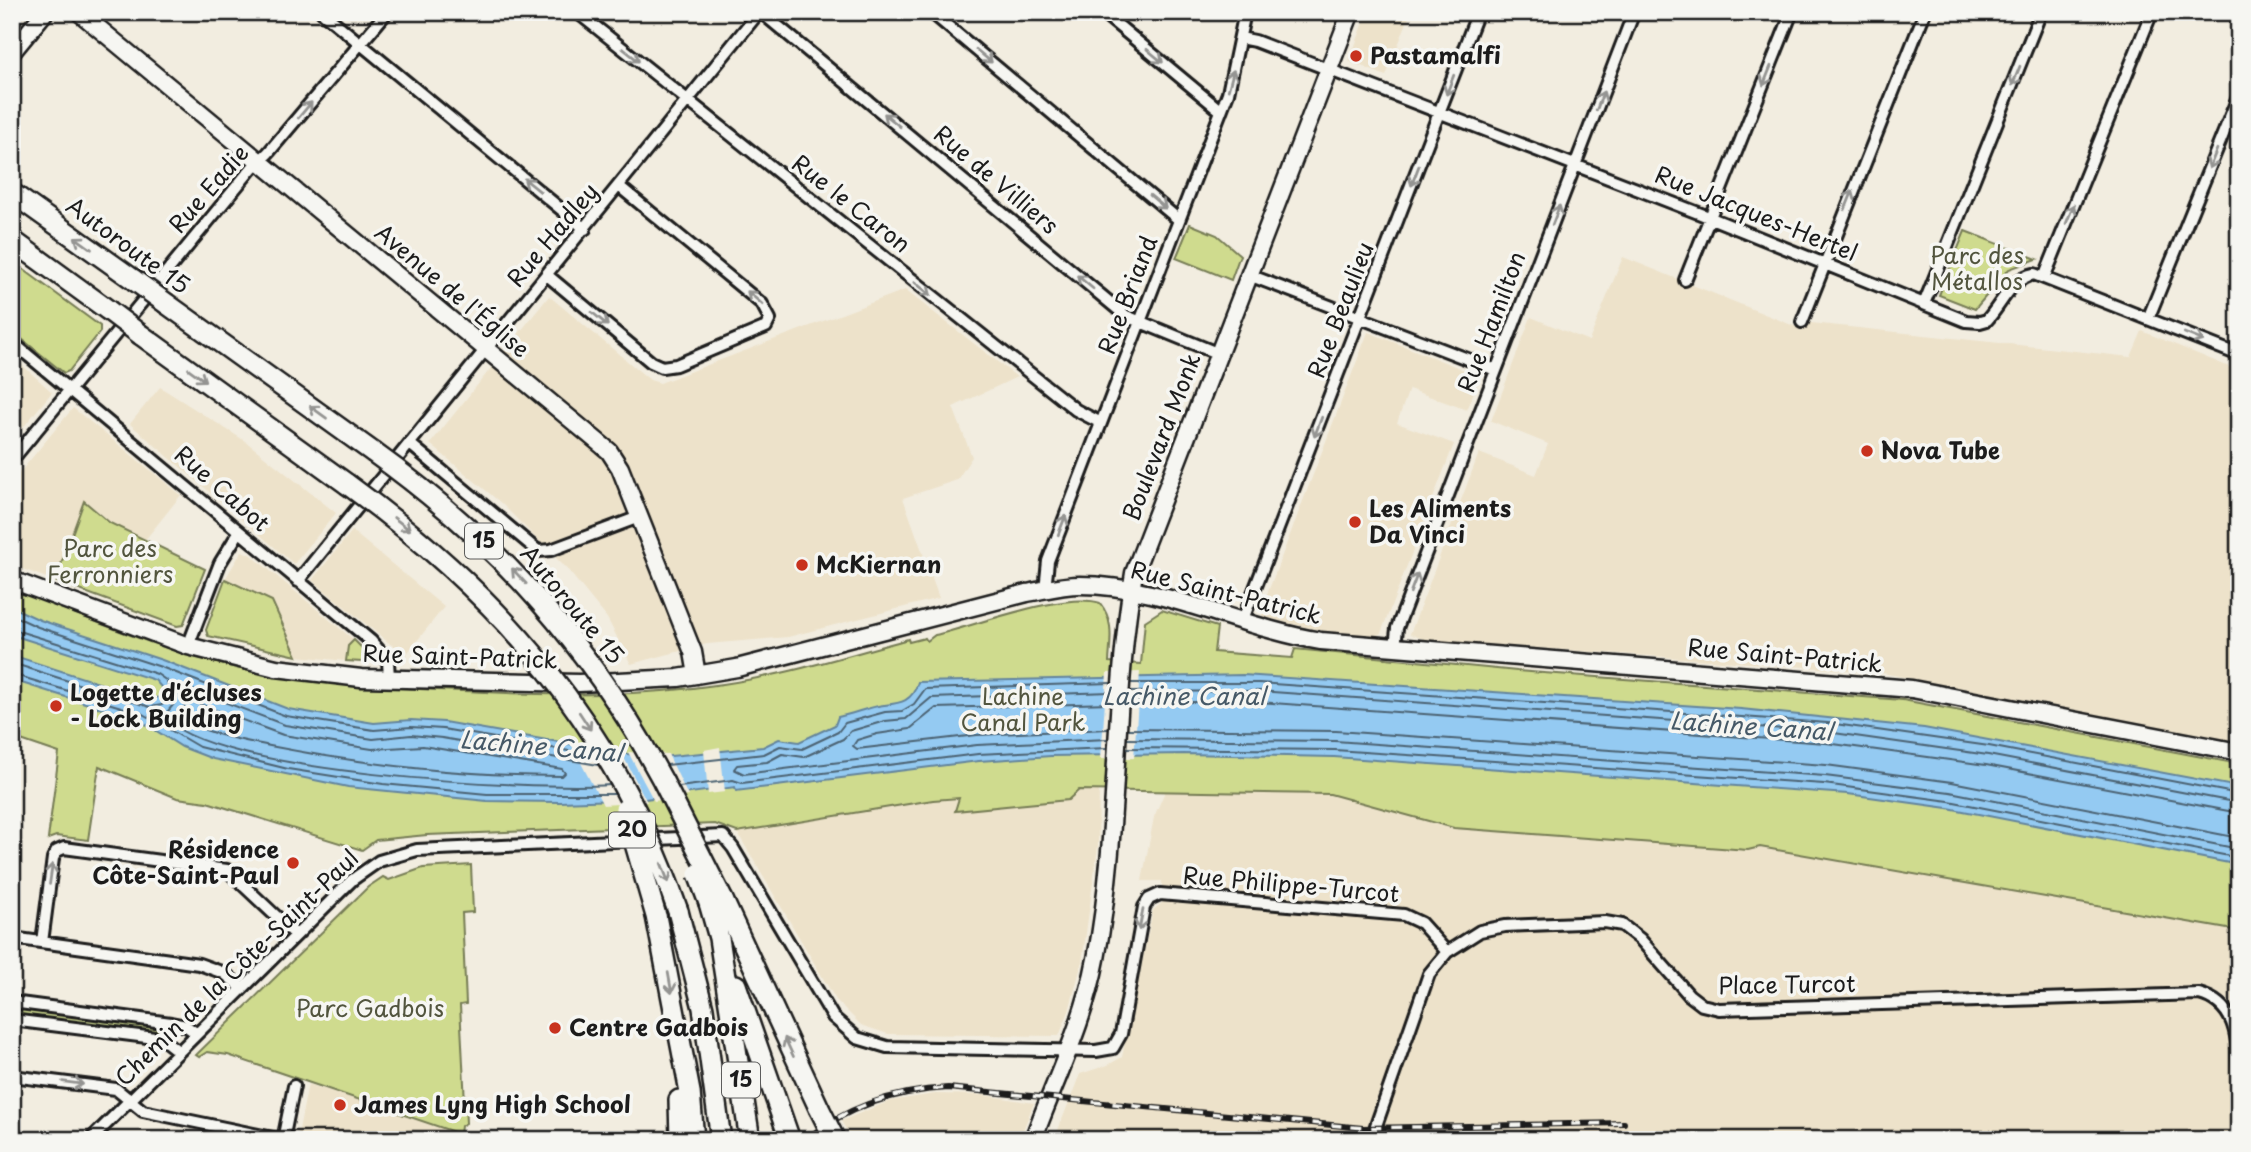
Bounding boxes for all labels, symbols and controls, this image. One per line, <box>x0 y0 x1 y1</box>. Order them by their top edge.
place label: Pastamalfi <box>1370 37 1501 72</box>
one-way arrow <box>621 47 639 63</box>
one-way arrow <box>975 48 993 64</box>
one-way arrow <box>1145 48 1163 64</box>
marker: Pastamalfi <box>1348 48 1364 64</box>
one-way arrow <box>1759 64 1772 86</box>
one-way arrow <box>2008 64 2021 86</box>
one-way arrow <box>1225 69 1238 92</box>
one-way arrow <box>1443 74 1456 96</box>
one-way arrow <box>1595 91 1607 113</box>
one-way arrow <box>297 101 313 119</box>
one-way arrow <box>883 113 901 128</box>
street label: Rue de Villiers <box>927 116 1067 242</box>
street label: Rue Eadie <box>159 136 256 240</box>
street label: Rue le Caron <box>785 145 919 260</box>
one-way arrow <box>2206 147 2219 169</box>
street label: Rue Jacques-Hertel <box>1650 156 1863 269</box>
one-way arrow <box>1407 165 1420 187</box>
street label: Rue Hadley <box>498 174 606 294</box>
one-way arrow <box>523 178 541 193</box>
street label: Autoroute 15 <box>60 188 198 302</box>
one-way arrow <box>1844 190 1857 211</box>
one-way arrow <box>1149 194 1167 210</box>
one-way arrow <box>1551 204 1564 226</box>
one-way arrow <box>2064 204 2077 226</box>
street label: Avenue de l'Église <box>368 215 538 365</box>
street label: Rue Briand <box>1088 230 1165 359</box>
one-way arrow <box>74 236 93 250</box>
street label: Rue Beaulieu <box>1298 236 1382 383</box>
park label: Parc des Métallos <box>1930 237 2024 298</box>
street label: Rue Hamilton <box>1448 246 1534 397</box>
one-way arrow <box>1076 274 1094 290</box>
one-way arrow <box>914 281 932 296</box>
one-way arrow <box>746 290 764 306</box>
one-way arrow <box>590 311 608 327</box>
one-way arrow <box>2182 332 2204 345</box>
street label: Boulevard Monk <box>1112 347 1209 525</box>
one-way arrow <box>187 368 206 382</box>
one-way arrow <box>309 405 328 419</box>
one-way arrow <box>1310 415 1323 437</box>
place label: Nova Tube <box>1881 432 2000 467</box>
street label: Rue Cabot <box>168 436 278 539</box>
marker: Nova Tube <box>1859 443 1875 459</box>
place label: Les Aliments Da Vinci <box>1369 490 1511 551</box>
one-way arrow <box>1057 514 1070 536</box>
marker: Les Aliments Da Vinci <box>1347 514 1363 530</box>
one-way arrow <box>392 517 410 532</box>
road number: 15 <box>465 524 503 558</box>
park label: Parc des Ferronniers <box>47 530 173 591</box>
street label: Autoroute 15 <box>513 537 633 671</box>
place label: McKiernan <box>816 546 941 581</box>
street label: Rue Saint-Patrick <box>1127 551 1325 632</box>
marker: McKiernan <box>794 557 810 573</box>
one-way arrow <box>511 567 527 585</box>
one-way arrow <box>1409 572 1422 594</box>
street label: Rue Saint-Patrick <box>1686 629 1884 680</box>
street label: Rue Saint-Patrick <box>362 635 558 676</box>
place label: Logette d'écluses - Lock Building <box>70 674 262 735</box>
water label: Lachine Canal <box>1103 677 1269 713</box>
park label: Lachine Canal Park <box>960 678 1086 739</box>
marker: Logette d'écluses - Lock Building <box>48 698 64 714</box>
water label: Lachine Canal <box>1669 701 1837 749</box>
one-way arrow <box>578 711 592 731</box>
water label: Lachine Canal <box>459 720 627 770</box>
road number: 20 <box>609 812 655 848</box>
place label: Résidence Côte-Saint-Paul <box>92 831 279 892</box>
street label: Chemin de la Côte-Saint-Paul <box>106 841 366 1093</box>
marker: Résidence Côte-Saint-Paul <box>285 855 301 871</box>
street label: Rue Philippe-Turcot <box>1182 857 1401 910</box>
one-way arrow <box>659 861 672 883</box>
one-way arrow <box>45 863 58 886</box>
one-way arrow <box>1134 908 1147 931</box>
street label: Place Turcot <box>1718 965 1856 1002</box>
one-way arrow <box>664 971 677 994</box>
park label: Parc Gadbois <box>296 990 444 1025</box>
place label: Centre Gadbois <box>569 1009 748 1044</box>
marker: Centre Gadbois <box>547 1020 563 1036</box>
one-way arrow <box>781 1037 795 1058</box>
road number: 15 <box>722 1062 760 1098</box>
one-way arrow <box>61 1077 84 1090</box>
place label: James Lyng High School <box>354 1086 631 1121</box>
marker: James Lyng High School <box>332 1097 348 1113</box>

